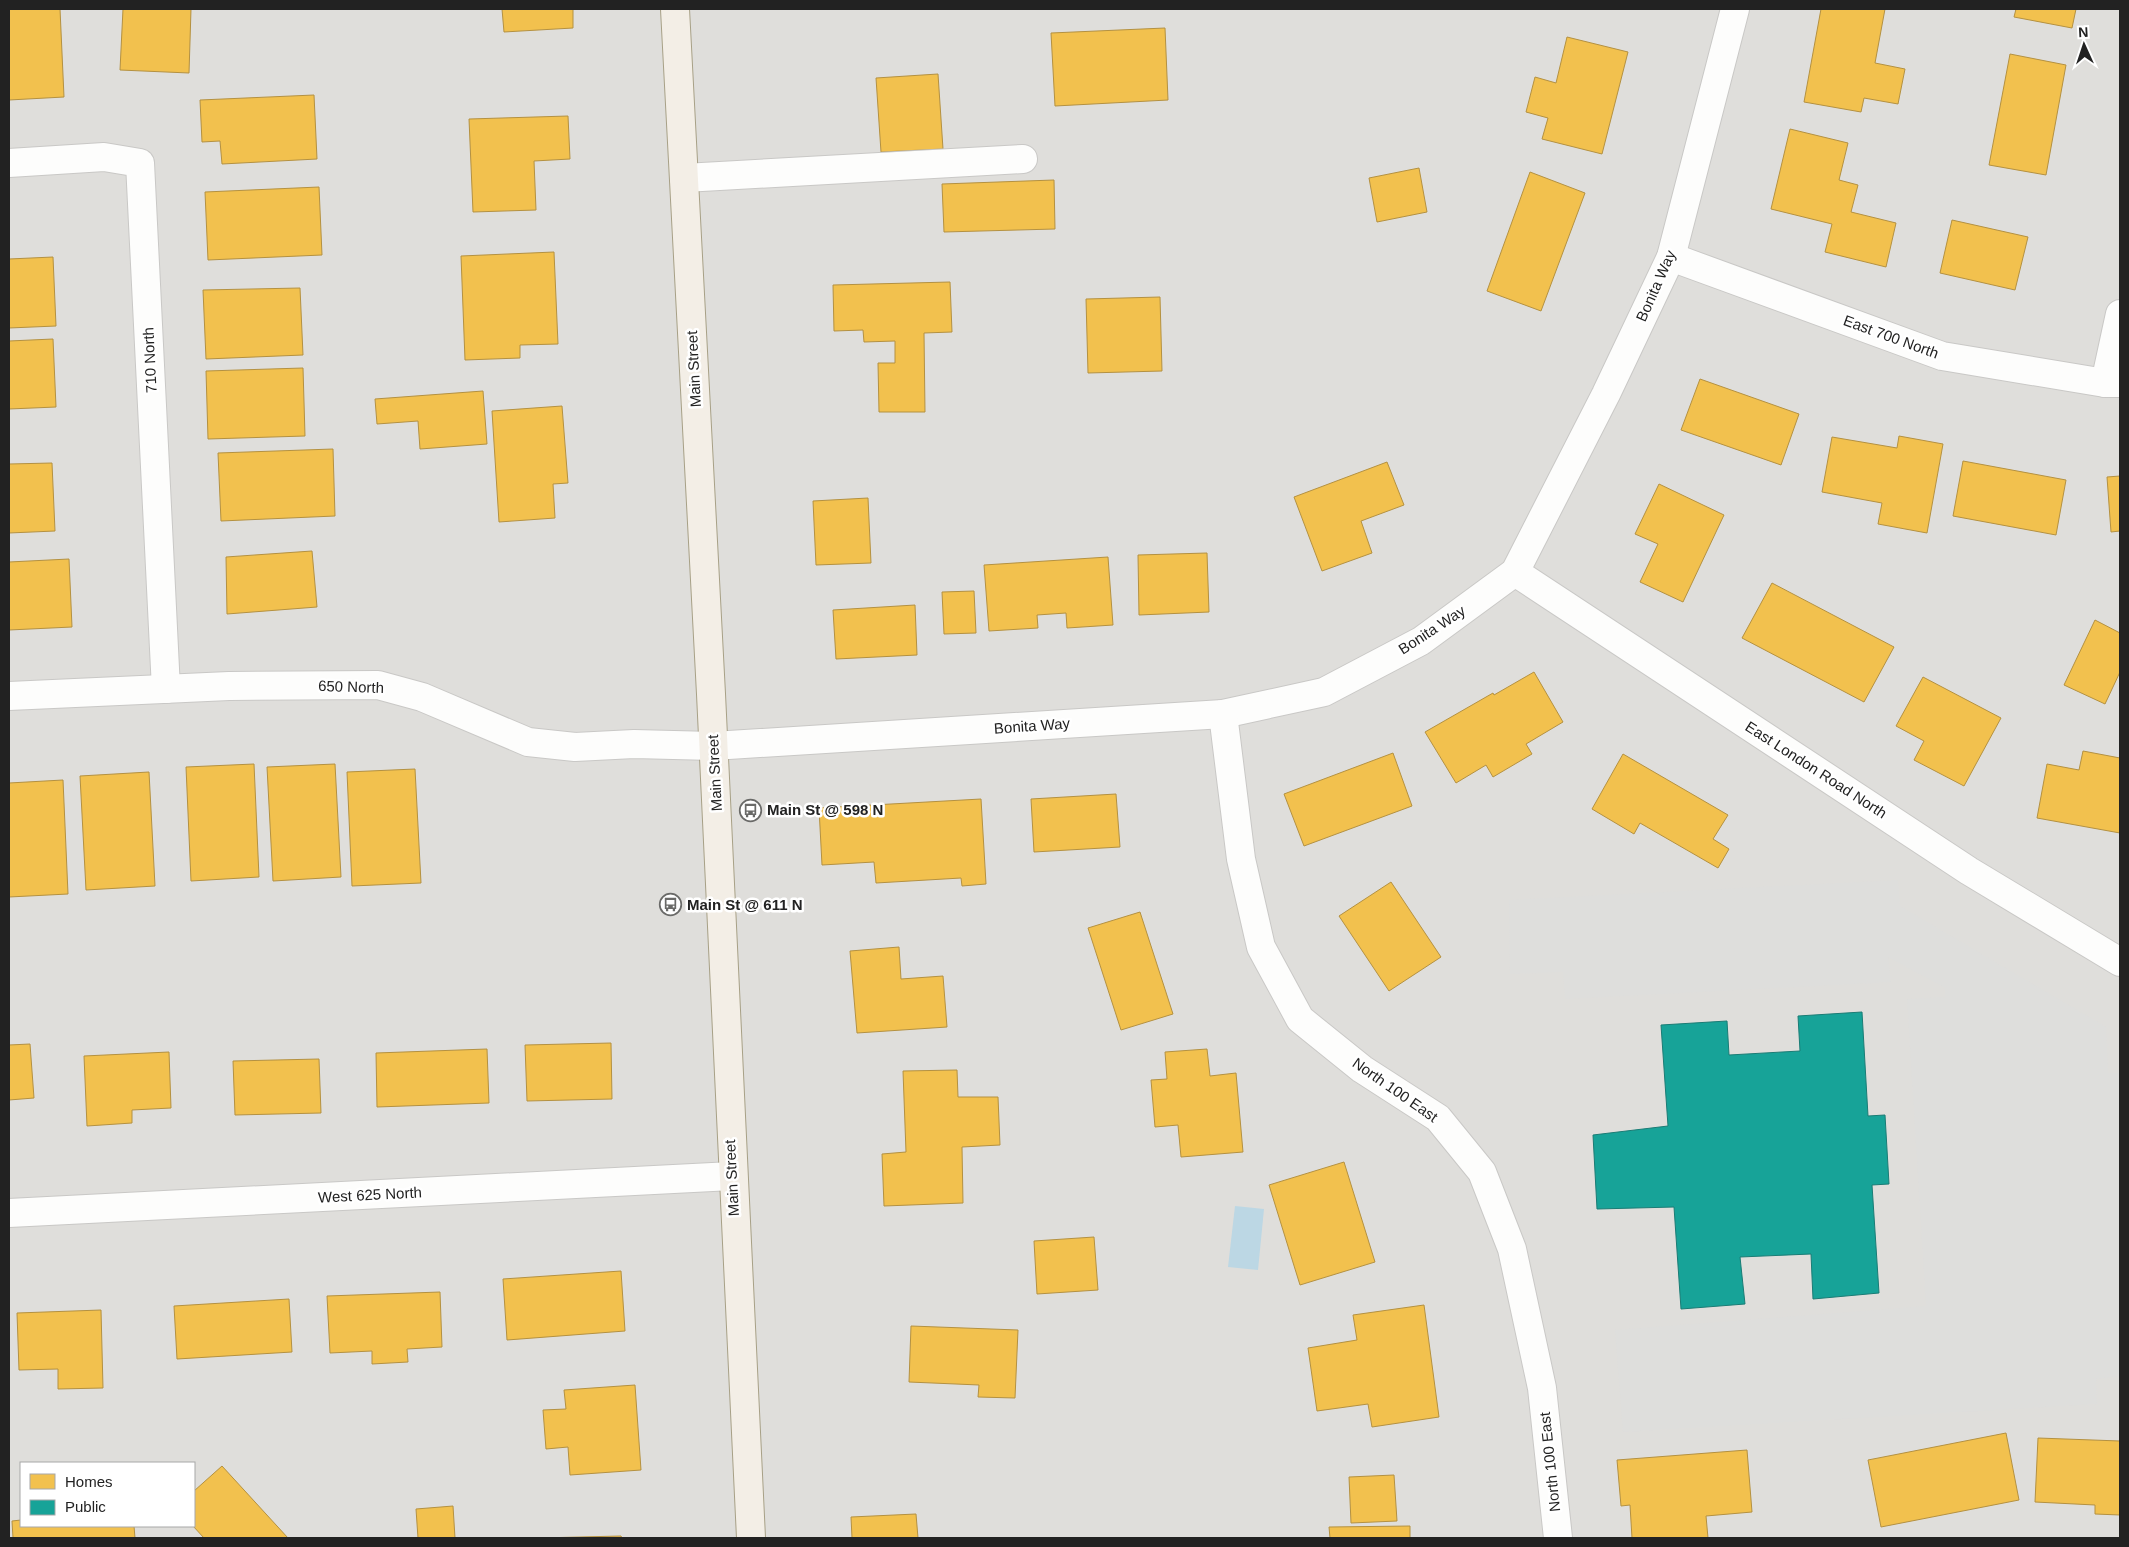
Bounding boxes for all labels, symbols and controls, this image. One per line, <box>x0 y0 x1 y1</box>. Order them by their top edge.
north arrow <box>2059 20 2109 70</box>
text: N <box>2078 24 2089 40</box>
street label: Bonita Way <box>1632 247 1679 324</box>
street label: East 700 North <box>1841 311 1941 362</box>
street label: 710 North <box>139 327 160 393</box>
street label: Main Street <box>683 329 704 408</box>
street label: Bonita Way <box>1395 601 1469 657</box>
street label: 650 North <box>318 677 384 696</box>
street label: Bonita Way <box>993 714 1071 737</box>
street label: East London Road North <box>1742 717 1890 822</box>
street label: Main Street <box>704 733 725 812</box>
bus stop icon: Main St @ 598 N <box>739 798 763 822</box>
place label: Main St @ 598 N <box>767 801 883 818</box>
bus stop icon: Main St @ 611 N <box>659 893 683 917</box>
place label: Main St @ 611 N <box>687 896 803 913</box>
street label: North 100 East <box>1349 1054 1442 1126</box>
street label: Main Street <box>721 1138 742 1217</box>
street label: West 625 North <box>318 1183 422 1206</box>
street label: North 100 East <box>1536 1411 1563 1513</box>
legend <box>20 1462 195 1527</box>
text: Homes <box>65 1473 113 1490</box>
text: Public <box>65 1498 106 1515</box>

